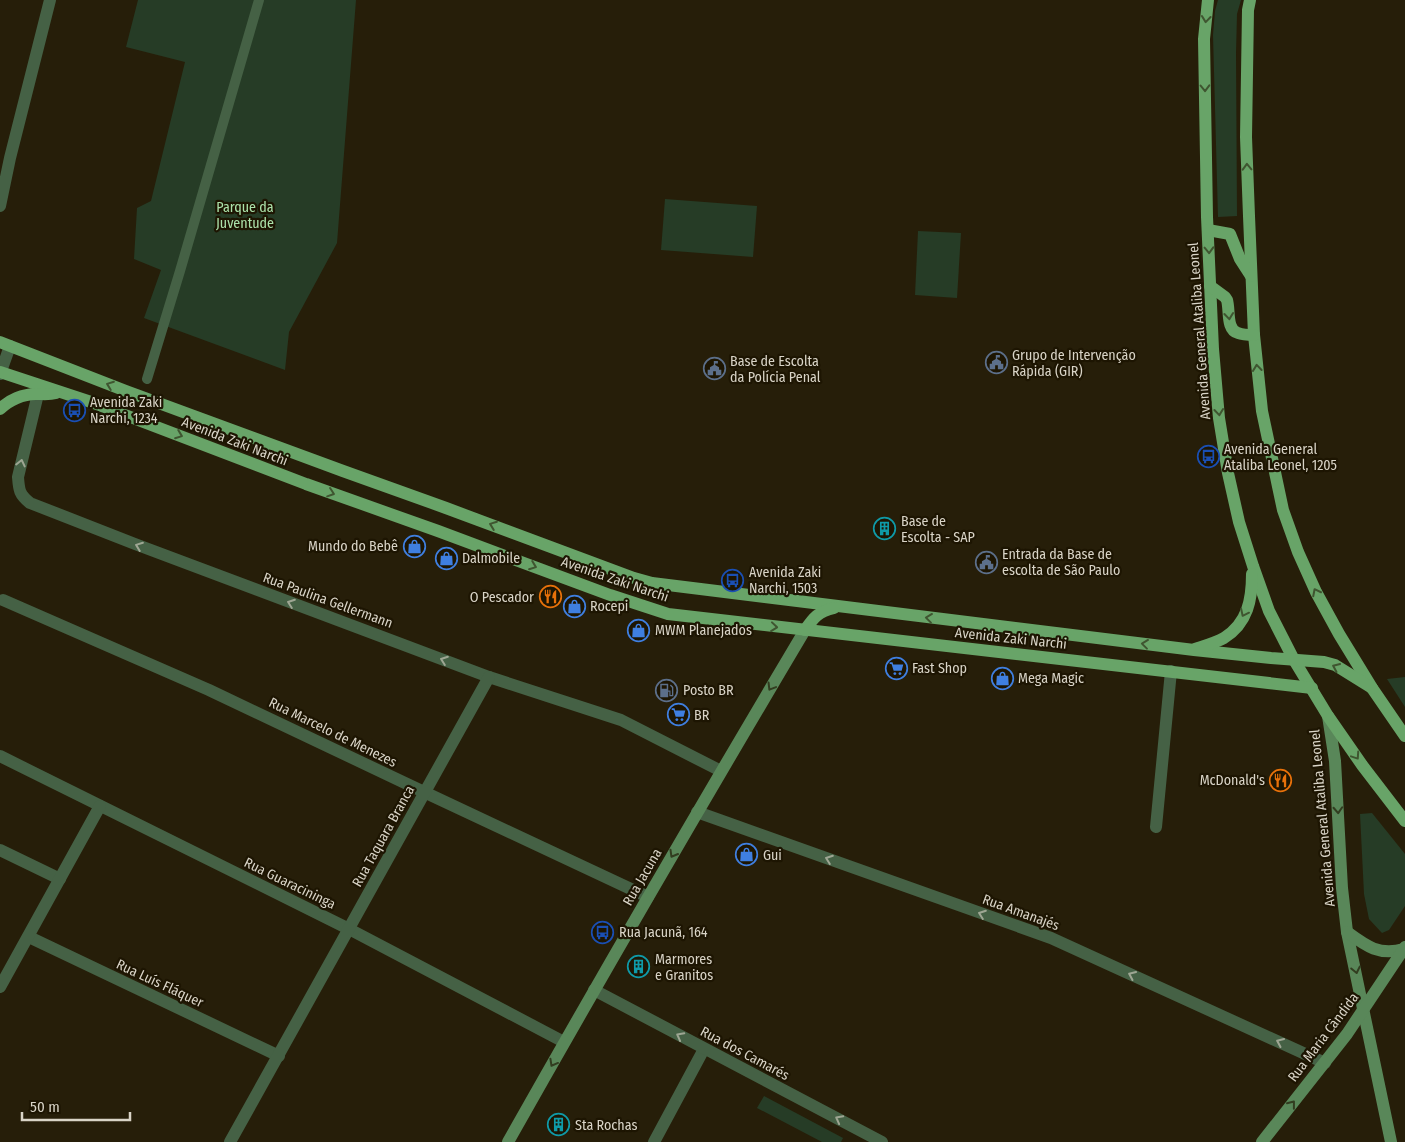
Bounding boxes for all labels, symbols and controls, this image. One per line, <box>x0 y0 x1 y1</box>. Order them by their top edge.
one-way arrow <box>1201 16 1212 24</box>
one-way arrow <box>1200 84 1210 92</box>
one-way arrow <box>1242 163 1252 170</box>
park label: Parque da Juventude <box>216 199 274 232</box>
street label: Avenida General Ataliba Leonel <box>1185 241 1214 420</box>
one-way arrow <box>1203 246 1214 254</box>
one-way arrow <box>1223 312 1234 320</box>
place label: Grupo de Intervenção Rápida (GIR) <box>1012 347 1136 380</box>
public building icon: Grupo de Intervenção Rápida (GIR) <box>984 351 1008 375</box>
place label: Base de Escolta da Polícia Penal <box>730 353 821 386</box>
public building icon: Base de Escolta da Polícia Penal <box>702 357 726 381</box>
one-way arrow <box>1252 364 1263 372</box>
one-way arrow <box>106 380 115 391</box>
place label: Avenida Zaki Narchi, 1234 <box>90 394 162 427</box>
bus stop icon: Avenida Zaki Narchi, 1234 <box>62 398 86 422</box>
one-way arrow <box>1213 408 1224 416</box>
street label: Avenida Zaki Narchi <box>179 413 290 470</box>
one-way arrow <box>174 430 182 440</box>
place label: Avenida General Ataliba Leonel, 1205 <box>1224 441 1337 474</box>
bus stop icon: Avenida General Ataliba Leonel, 1205 <box>1196 445 1220 469</box>
one-way arrow <box>15 458 26 467</box>
one-way arrow <box>326 487 334 497</box>
place label: Base de Escolta - SAP <box>901 513 975 546</box>
building icon: Base de Escolta - SAP <box>873 517 897 541</box>
one-way arrow <box>489 521 497 531</box>
shop icon: Mundo do Bebê <box>402 534 426 558</box>
place label: Mundo do Bebê <box>308 538 398 555</box>
one-way arrow <box>135 542 144 552</box>
shop icon: Dalmobile <box>434 546 458 570</box>
place label: Entrada da Base de escolta de São Paulo <box>1002 546 1120 579</box>
place label: Dalmobile <box>462 550 520 567</box>
public building icon: Entrada da Base de escolta de São Paulo <box>974 550 998 574</box>
street label: Avenida Zaki Narchi <box>559 553 671 606</box>
one-way arrow <box>528 561 536 571</box>
place label: Avenida Zaki Narchi, 1503 <box>749 564 821 597</box>
bus stop icon: Avenida Zaki Narchi, 1503 <box>721 568 745 592</box>
street label: Rua Paulina Gellermann <box>261 569 395 632</box>
restaurant icon: O Pescador <box>538 585 562 609</box>
one-way arrow <box>1312 588 1322 597</box>
place label: O Pescador <box>470 589 534 606</box>
shop icon: Rocepi <box>562 594 586 618</box>
place label: Rocepi <box>590 598 628 615</box>
one-way arrow <box>287 599 296 609</box>
one-way arrow <box>1240 608 1251 617</box>
one-way arrow <box>925 613 933 624</box>
shop icon: MWM Planejados <box>627 618 651 642</box>
one-way arrow <box>770 621 778 632</box>
place label: MWM Planejados <box>655 622 752 639</box>
street label: Avenida Zaki Narchi <box>954 624 1068 653</box>
one-way arrow <box>1141 639 1149 650</box>
one-way arrow <box>440 656 448 666</box>
supermarket icon: Fast Shop <box>884 656 908 680</box>
place label: Fast Shop <box>912 660 967 677</box>
one-way arrow <box>1332 662 1341 673</box>
shop icon: Mega Magic <box>990 666 1014 690</box>
place label: Mega Magic <box>1018 670 1084 687</box>
fuel station icon: Posto BR <box>655 678 679 702</box>
place label: Posto BR <box>683 682 734 699</box>
one-way arrow <box>768 682 778 691</box>
street label: Rua Marcelo de Menezes <box>266 694 400 771</box>
supermarket icon: BR <box>666 703 690 727</box>
place label: BR <box>694 707 710 724</box>
street label: Avenida General Ataliba Leonel <box>1306 728 1339 907</box>
one-way arrow <box>1350 751 1359 760</box>
restaurant icon: McDonald's <box>1269 768 1293 792</box>
place label: McDonald's <box>1200 772 1265 789</box>
street label: Rua Taquara Branca <box>349 783 418 890</box>
one-way arrow <box>1333 806 1344 814</box>
shop icon: Gui <box>735 843 759 867</box>
street label: Rua Jacuna <box>619 846 666 909</box>
place label: Gui <box>763 847 782 864</box>
one-way arrow <box>669 849 679 858</box>
street label: Rua Guaracininga <box>241 854 338 913</box>
one-way arrow <box>826 855 834 865</box>
street label: Rua Amanajés <box>980 891 1062 934</box>
one-way arrow <box>979 910 987 920</box>
bus stop icon: Rua Jacunã, 164 <box>591 920 615 944</box>
place label: Rua Jacunã, 164 <box>619 924 708 941</box>
place label: Marmores e Granitos <box>655 951 713 984</box>
building icon: Marmores e Granitos <box>627 955 651 979</box>
street label: Rua Luís Fláquer <box>113 956 206 1011</box>
one-way arrow <box>1350 966 1360 975</box>
one-way arrow <box>1129 972 1138 982</box>
street label: Rua Maria Cândida <box>1284 989 1362 1085</box>
street label: Rua dos Camarés <box>697 1023 792 1084</box>
one-way arrow <box>676 1032 685 1042</box>
one-way arrow <box>1276 1038 1285 1049</box>
one-way arrow <box>549 1058 559 1067</box>
scale bar <box>22 1090 130 1122</box>
text: 50 m <box>30 1098 60 1116</box>
one-way arrow <box>1287 1101 1295 1110</box>
building icon: Sta Rochas <box>547 1113 571 1137</box>
one-way arrow <box>835 1115 844 1125</box>
place label: Sta Rochas <box>575 1117 637 1134</box>

